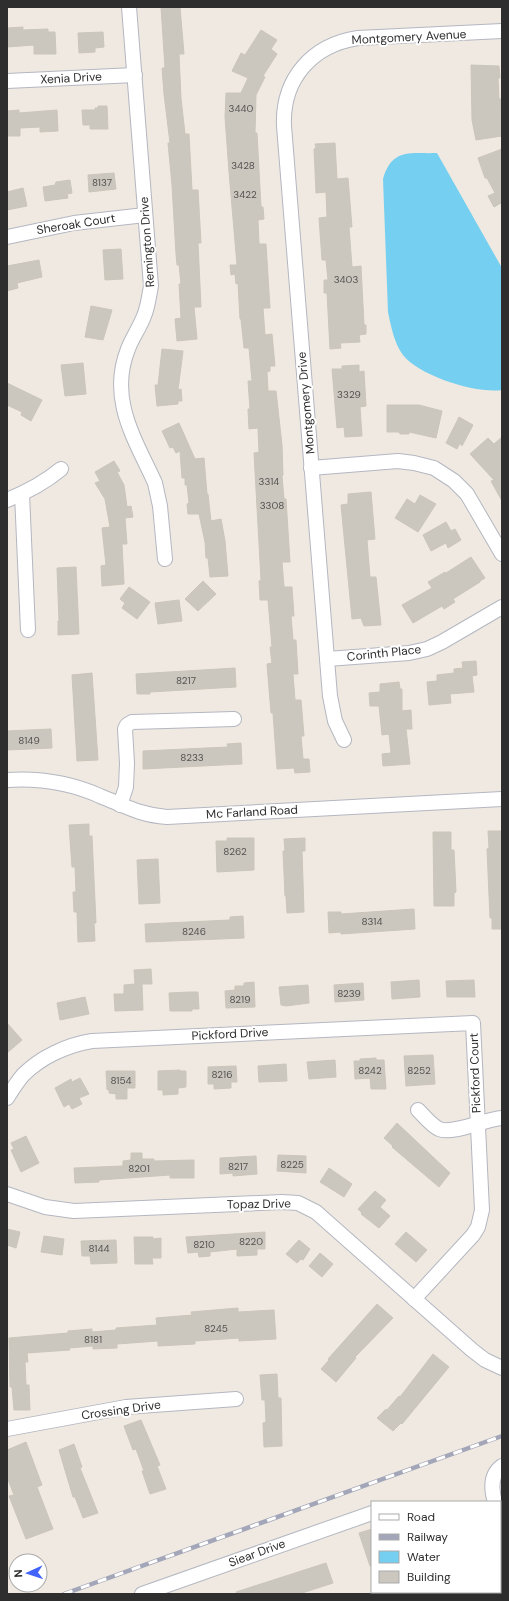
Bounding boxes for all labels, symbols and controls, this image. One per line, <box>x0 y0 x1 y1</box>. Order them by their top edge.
street label: Montgomery Avenue <box>351 26 467 48</box>
street label: Xenia Drive <box>40 68 102 88</box>
house number: 3440 <box>229 102 254 115</box>
house number: 3428 <box>231 159 255 172</box>
house number: 8137 <box>92 176 112 189</box>
house number: 3422 <box>233 188 257 201</box>
street label: Remington Drive <box>136 196 158 288</box>
street label: Sheroak Court <box>35 210 117 238</box>
house number: 3403 <box>334 273 358 286</box>
street label: Montgomery Drive <box>294 351 318 455</box>
house number: 3329 <box>337 388 361 401</box>
house number: 3314 <box>259 475 279 488</box>
house number: 3308 <box>260 499 284 512</box>
street label: Corinth Place <box>346 641 422 665</box>
house number: 8217 <box>176 674 196 687</box>
house number: 8149 <box>18 734 40 747</box>
house number: 8233 <box>180 751 204 764</box>
street label: Mc Farland Road <box>206 802 298 822</box>
house number: 8262 <box>223 845 247 858</box>
house number: 8314 <box>361 915 383 928</box>
house number: 8246 <box>182 925 206 938</box>
house number: 8239 <box>337 987 361 1000</box>
house number: 8219 <box>229 993 251 1006</box>
street label: Pickford Drive <box>191 1024 269 1044</box>
street label: Pickford Court <box>466 1032 484 1113</box>
house number: 8242 <box>358 1064 382 1077</box>
house number: 8252 <box>407 1064 431 1077</box>
house number: 8216 <box>211 1068 233 1081</box>
house number: 8154 <box>110 1074 132 1087</box>
house number: 8225 <box>280 1158 304 1171</box>
house number: 8217 <box>228 1160 248 1173</box>
house number: 8201 <box>128 1162 150 1175</box>
street label: Topaz Drive <box>227 1195 291 1213</box>
house number: 8220 <box>239 1235 263 1248</box>
house number: 8210 <box>193 1238 215 1251</box>
house number: 8144 <box>88 1242 110 1255</box>
house number: 8245 <box>204 1322 228 1335</box>
house number: 8181 <box>84 1333 102 1346</box>
street label: Crossing Drive <box>80 1396 162 1423</box>
legend <box>371 1501 501 1593</box>
text: Road <box>407 1509 435 1525</box>
text: Railway <box>407 1529 448 1545</box>
street label: Siear Drive <box>226 1535 288 1571</box>
text: Water <box>407 1549 441 1565</box>
north arrow <box>8 1553 48 1593</box>
text: N <box>11 1569 25 1578</box>
text: Building <box>407 1569 451 1585</box>

